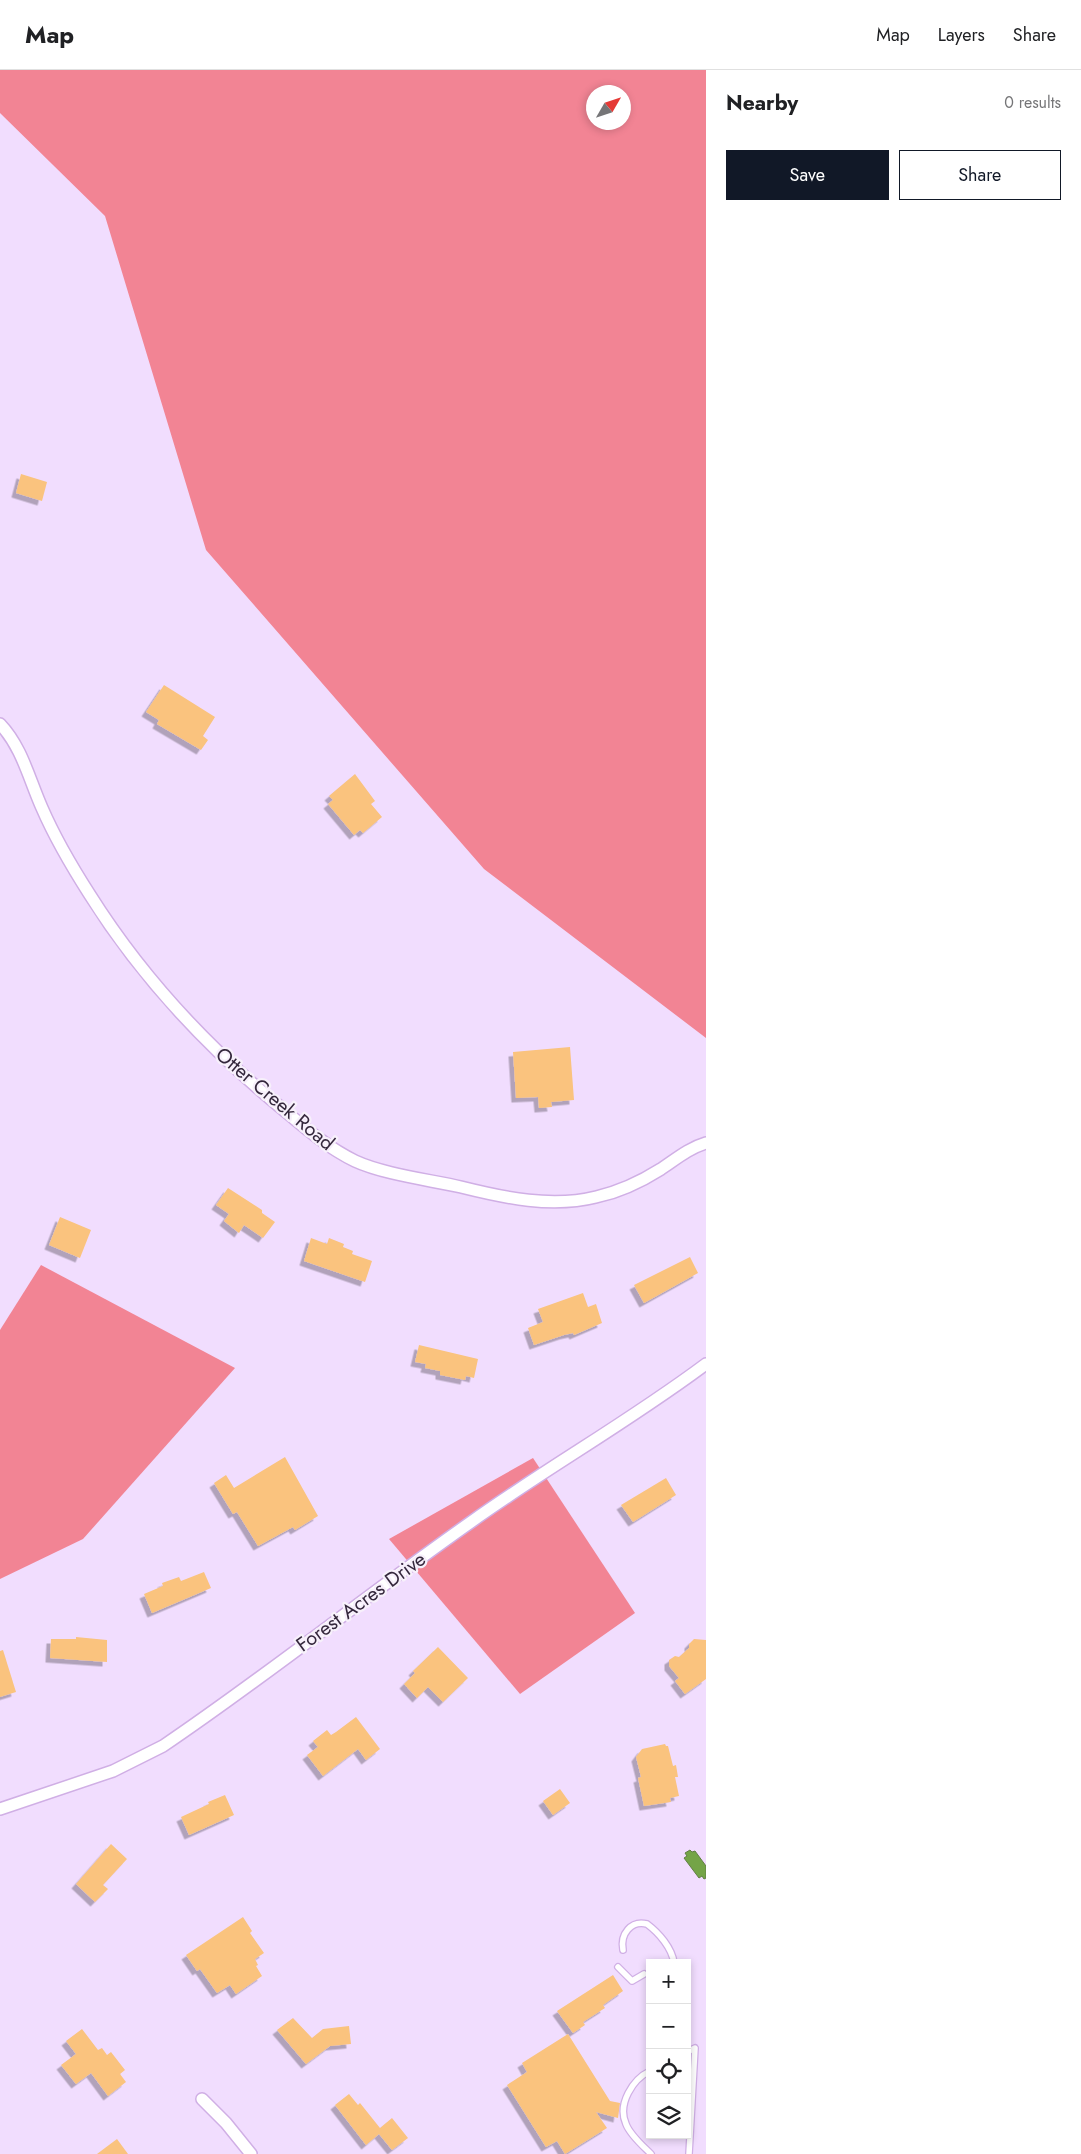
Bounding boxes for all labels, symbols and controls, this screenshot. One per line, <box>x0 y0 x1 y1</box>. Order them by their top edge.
text: Map <box>25 17 74 52</box>
text: Map <box>876 22 910 48</box>
text: Layers <box>938 22 985 48</box>
text: Share <box>1013 22 1056 48</box>
north arrow <box>586 85 631 130</box>
text: Nearby <box>726 88 798 118</box>
text: 0 results <box>1004 91 1061 114</box>
button: Save <box>726 150 889 200</box>
button: Share <box>899 150 1061 200</box>
street label: Otter Creek Road <box>209 1041 341 1157</box>
street label: Forest Acres Drive <box>290 1545 432 1659</box>
map controls <box>646 1959 691 2139</box>
button: + <box>646 1959 691 2004</box>
button: − <box>646 2004 691 2049</box>
button: locate <box>646 2049 691 2094</box>
button: layers <box>646 2094 691 2139</box>

